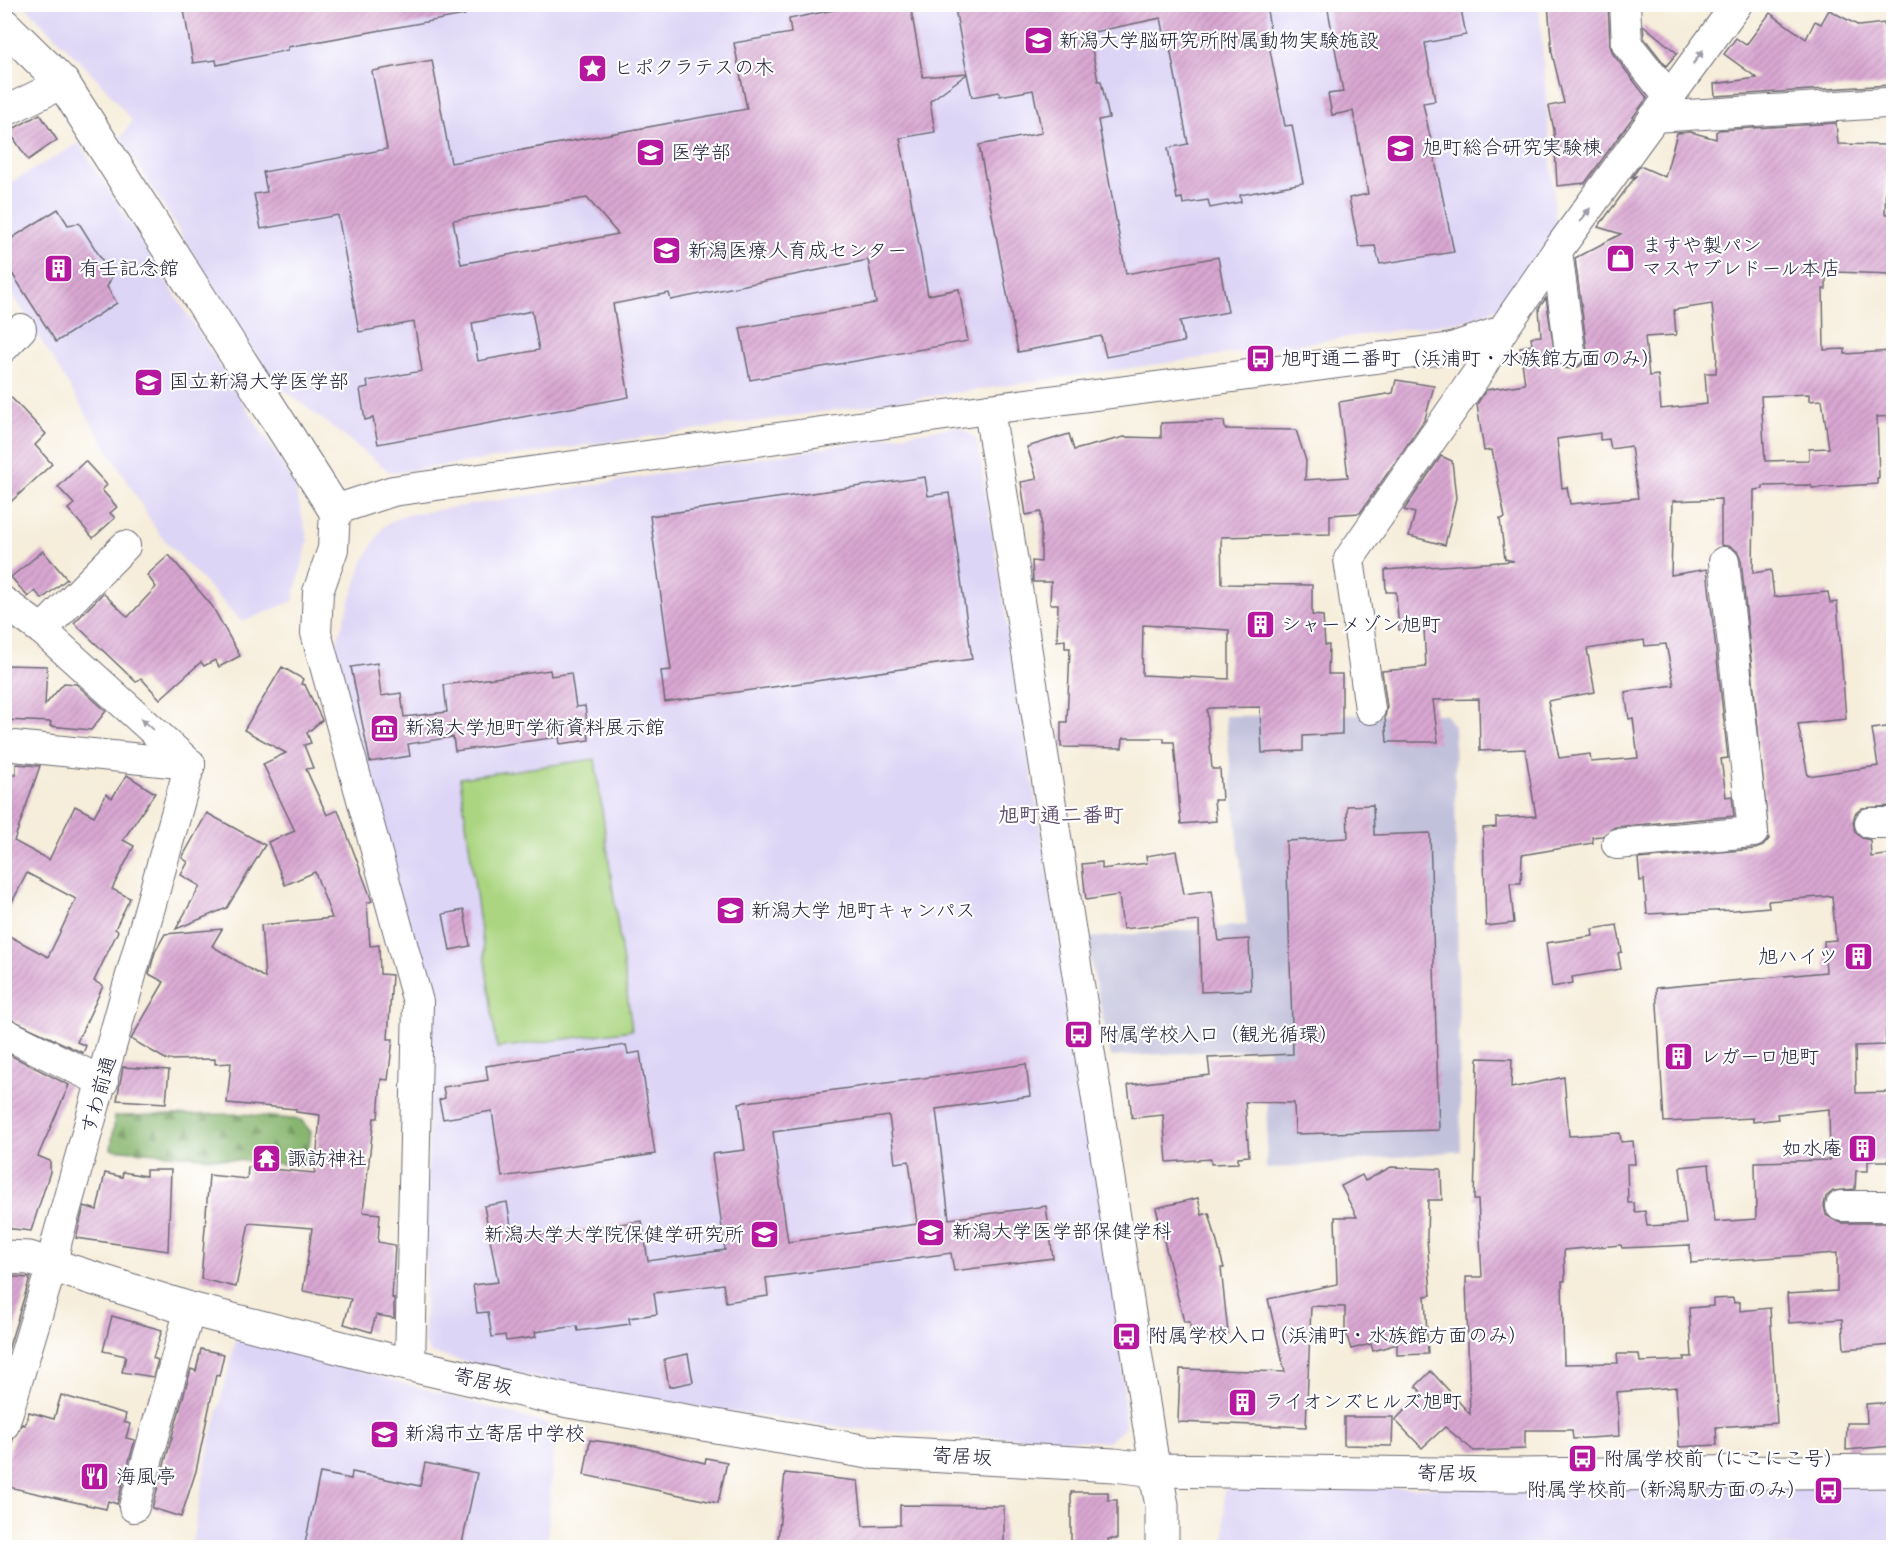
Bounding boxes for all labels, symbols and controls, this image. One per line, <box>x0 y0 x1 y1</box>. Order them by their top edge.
school or university icon: 新潟大学脳研究所附属動物実験施設 <box>1022 25 1054 57</box>
place label: 新潟大学脳研究所附属動物実験施設 <box>1059 29 1379 53</box>
one-way arrow <box>1692 49 1704 64</box>
place icon: ヒポクラテスの木 <box>577 52 609 84</box>
place label: ヒポクラテスの木 <box>614 56 774 80</box>
school or university icon: 旭町総合研究実験棟 <box>1385 132 1417 164</box>
place label: 旭町総合研究実験棟 <box>1422 136 1602 160</box>
school or university icon: 医学部 <box>634 137 666 169</box>
place label: 医学部 <box>671 141 731 165</box>
one-way arrow <box>1578 207 1591 223</box>
place label: ますや製パン マスヤブレドール本店 <box>1642 234 1840 281</box>
school or university icon: 新潟医療人育成センター <box>651 235 683 267</box>
place label: 新潟医療人育成センター <box>688 239 907 263</box>
shop icon: ますや製パン マスヤブレドール本店 <box>1605 242 1637 274</box>
building icon: 有壬記念館 <box>42 253 74 285</box>
place label: 有壬記念館 <box>79 257 179 281</box>
bus stop icon: 旭町通二番町（浜浦町・水族館方面のみ） <box>1244 343 1276 375</box>
place label: 旭町通二番町（浜浦町・水族館方面のみ） <box>1281 347 1661 371</box>
school or university icon: 国立新潟大学医学部 <box>132 366 164 398</box>
place label: 国立新潟大学医学部 <box>169 370 349 394</box>
building icon: シャーメゾン旭町 <box>1244 609 1276 641</box>
place label: シャーメゾン旭町 <box>1281 613 1441 637</box>
museum icon: 新潟大学旭町学術資料展示館 <box>368 712 400 744</box>
place label: 新潟大学旭町学術資料展示館 <box>405 716 665 740</box>
one-way arrow <box>140 718 154 732</box>
district label: 旭町通二番町 <box>998 803 1124 828</box>
school or university icon: 新潟大学 旭町キャンパス <box>714 895 746 927</box>
place label: 新潟大学 旭町キャンパス <box>751 899 976 923</box>
building icon: 旭ハイツ <box>1843 941 1875 973</box>
place label: 旭ハイツ <box>1758 945 1838 969</box>
bus stop icon: 附属学校入口（観光循環） <box>1062 1019 1094 1051</box>
place label: 附属学校入口（観光循環） <box>1099 1023 1339 1047</box>
building icon: レガーロ旭町 <box>1663 1041 1695 1073</box>
place label: レガーロ旭町 <box>1700 1045 1819 1069</box>
street label: すわ前通 <box>76 1053 122 1137</box>
building icon: 如水庵 <box>1847 1133 1879 1165</box>
place label: 如水庵 <box>1782 1137 1842 1161</box>
temple icon: 諏訪神社 <box>250 1143 282 1175</box>
place label: 諏訪神社 <box>287 1147 367 1171</box>
school or university icon: 新潟大学医学部保健学科 <box>915 1216 947 1248</box>
school or university icon: 新潟大学大学院保健学研究所 <box>749 1219 781 1251</box>
place label: 新潟大学医学部保健学科 <box>952 1220 1172 1244</box>
place label: 新潟大学大学院保健学研究所 <box>484 1223 744 1247</box>
bus stop icon: 附属学校入口（浜浦町・水族館方面のみ） <box>1111 1320 1143 1352</box>
place label: 附属学校入口（浜浦町・水族館方面のみ） <box>1148 1324 1528 1348</box>
street label: 寄居坂 <box>451 1364 515 1400</box>
building icon: ライオンズヒルズ旭町 <box>1227 1386 1259 1418</box>
place label: ライオンズヒルズ旭町 <box>1264 1390 1462 1414</box>
school or university icon: 新潟市立寄居中学校 <box>368 1418 400 1450</box>
place label: 新潟市立寄居中学校 <box>405 1422 585 1446</box>
street label: 寄居坂 <box>931 1443 993 1471</box>
bus stop icon: 附属学校前（にこにこ号） <box>1567 1443 1599 1475</box>
place label: 附属学校前（にこにこ号） <box>1604 1447 1844 1471</box>
restaurant icon: 海風亭 <box>79 1461 111 1493</box>
street label: 寄居坂 <box>1417 1461 1477 1487</box>
place label: 海風亭 <box>116 1465 176 1489</box>
bus stop icon: 附属学校前（新潟駅方面のみ） <box>1812 1474 1844 1506</box>
place label: 附属学校前（新潟駅方面のみ） <box>1527 1478 1807 1502</box>

